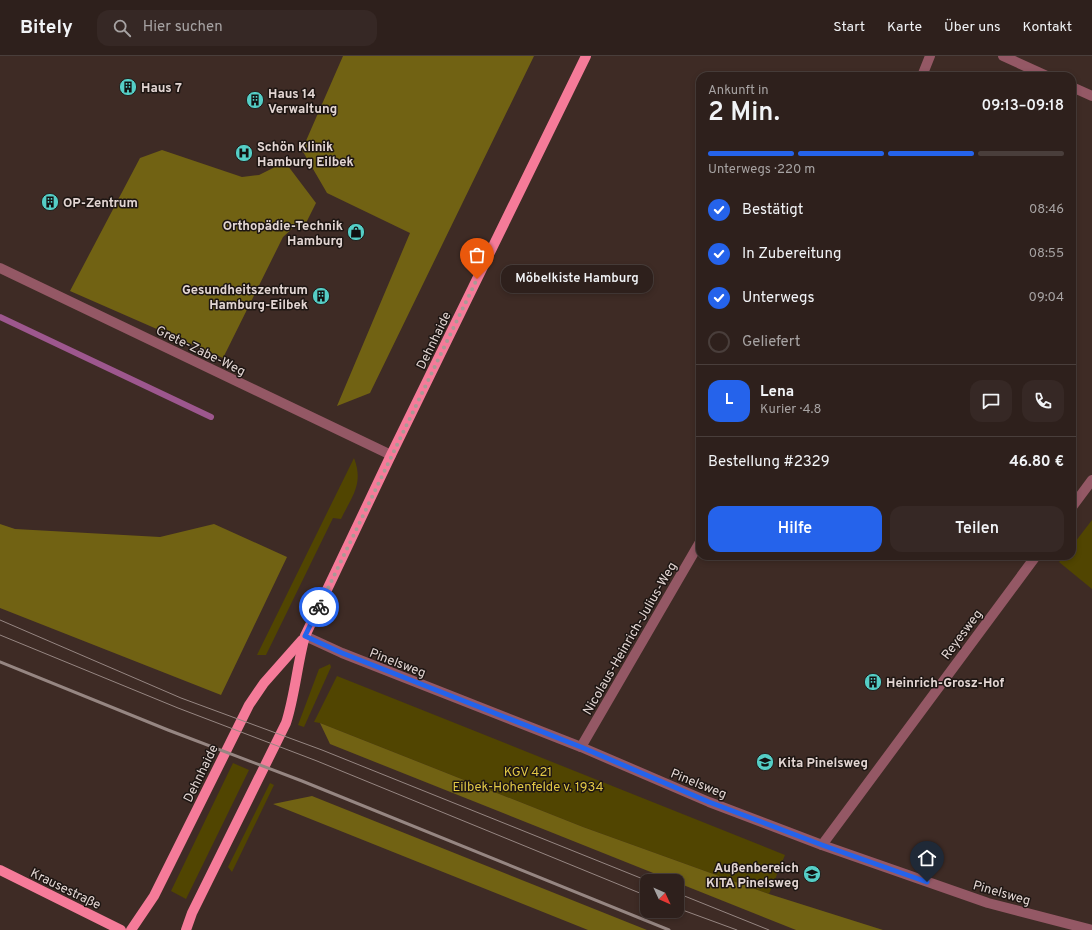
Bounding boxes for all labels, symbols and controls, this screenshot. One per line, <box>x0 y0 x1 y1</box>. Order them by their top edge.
search box <box>97 10 377 46</box>
text: Bitely <box>20 16 73 40</box>
icon: search <box>111 17 133 39</box>
text: Hier suchen <box>143 18 223 37</box>
text: Start <box>833 19 865 36</box>
text: Karte <box>887 19 922 36</box>
text: Über uns <box>944 19 1001 36</box>
text: Kontakt <box>1023 19 1072 36</box>
building icon: Haus 7 <box>118 77 138 97</box>
place label: Haus 7 <box>141 81 182 97</box>
text: Ankunft in <box>708 83 769 99</box>
place label: Haus 14 Verwaltung <box>268 87 337 118</box>
building icon: Haus 14 Verwaltung <box>245 90 265 110</box>
text: 2 Min. <box>708 97 780 130</box>
text: 09:13–09:18 <box>981 97 1064 116</box>
place label: Schön Klinik Hamburg Eilbek <box>257 140 354 171</box>
hospital icon: Schön Klinik Hamburg Eilbek <box>234 143 254 163</box>
text: Unterwegs · 220 m <box>708 162 815 178</box>
building icon: OP-Zentrum <box>40 192 60 212</box>
place label: OP-Zentrum <box>63 196 138 212</box>
icon: check <box>708 199 730 221</box>
text: Bestätigt <box>742 201 804 220</box>
text: 08:46 <box>1029 202 1064 218</box>
place label: Orthopädie-Technik Hamburg <box>223 219 343 250</box>
shop icon: Orthopädie-Technik Hamburg <box>346 222 366 242</box>
pin <box>460 238 494 279</box>
icon: check <box>708 243 730 265</box>
icon: bag <box>466 244 488 266</box>
text: In Zubereitung <box>742 245 842 264</box>
text: 08:55 <box>1029 246 1064 262</box>
callout: Möbelkiste Hamburg <box>501 265 653 293</box>
text: Möbelkiste Hamburg <box>515 271 639 287</box>
place label: Gesundheitszentrum Hamburg-Eilbek <box>182 283 308 314</box>
building icon: Gesundheitszentrum Hamburg-Eilbek <box>311 286 331 306</box>
icon: check <box>708 287 730 309</box>
text: Unterwegs <box>742 289 815 308</box>
text: 09:04 <box>1029 290 1064 306</box>
street label: Dehnhaide <box>414 309 456 372</box>
street label: Grete-Zabe-Weg <box>153 323 248 380</box>
text: Geliefert <box>742 333 800 352</box>
button: chat <box>970 380 1012 422</box>
button: phone <box>1022 380 1064 422</box>
text: Lena <box>760 383 794 402</box>
text: L <box>725 391 733 410</box>
text: Kurier · 4.8 <box>760 402 821 418</box>
text: Bestellung #2329 <box>708 453 830 472</box>
text: 46.80 € <box>1009 453 1064 472</box>
button: Hilfe <box>708 506 882 552</box>
button: Teilen <box>890 506 1064 552</box>
street label: Nicolaus-Heinrich-Julius-Weg <box>580 560 681 718</box>
courier <box>299 587 339 627</box>
icon: bike <box>308 596 330 618</box>
street label: Reyesweg <box>939 607 987 663</box>
street label: Pinelsweg <box>367 646 428 682</box>
building icon: Heinrich-Grosz-Hof <box>863 672 883 692</box>
place label: Heinrich-Grosz-Hof <box>886 676 1005 692</box>
street label: Dehnhaide <box>181 742 223 805</box>
school or university icon: Kita Pinelsweg <box>755 752 775 772</box>
place label: Kita Pinelsweg <box>778 756 868 772</box>
park label: KGV 421 Eilbek-Hohenfelde v. 1934 <box>452 765 604 796</box>
street label: Pinelsweg <box>668 766 729 803</box>
pin <box>910 841 944 882</box>
icon: home <box>916 847 938 869</box>
place label: Außenbereich KITA Pinelsweg <box>706 861 799 892</box>
school or university icon: Außenbereich KITA Pinelsweg <box>802 864 822 884</box>
street label: Krausestraße <box>27 866 103 914</box>
north arrow <box>640 874 684 918</box>
map controls <box>640 874 684 918</box>
street label: Pinelsweg <box>971 878 1032 910</box>

